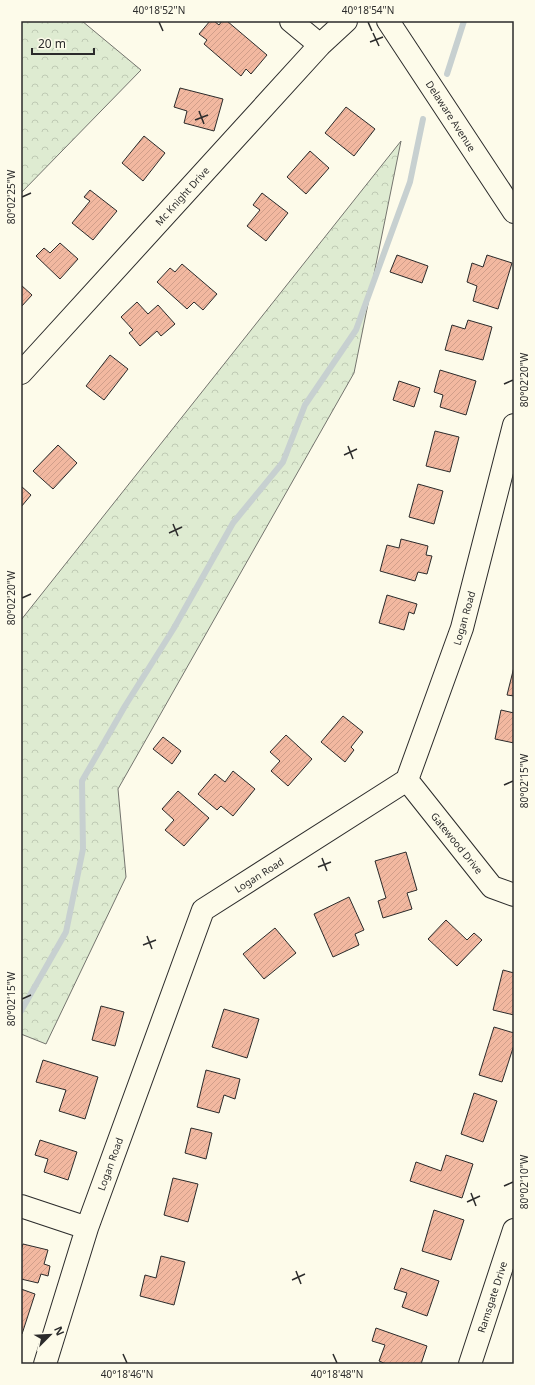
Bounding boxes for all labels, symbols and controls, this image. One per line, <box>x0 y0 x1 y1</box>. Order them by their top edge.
text: 40°18'52"N <box>133 3 185 17</box>
text: 40°18'54"N <box>342 3 394 17</box>
scale bar <box>32 30 94 56</box>
text: 20 m <box>38 35 66 52</box>
street label: Delaware Avenue <box>423 78 479 154</box>
street label: Mc Knight Drive <box>152 163 212 228</box>
text: 80°02'25"W <box>4 169 18 224</box>
text: 80°02'20"W <box>517 352 531 407</box>
text: 80°02'20"W <box>4 570 18 625</box>
street label: Logan Road <box>450 589 478 647</box>
text: 80°02'15"W <box>517 753 531 808</box>
street label: Gatewood Drive <box>428 809 486 877</box>
street label: Logan Road <box>232 854 286 896</box>
text: 80°02'15"W <box>4 971 18 1026</box>
street label: Logan Road <box>94 1135 126 1193</box>
text: 80°02'10"W <box>517 1154 531 1209</box>
street label: Ramsgate Drive <box>474 1259 510 1335</box>
north arrow <box>30 1315 70 1355</box>
text: N <box>51 1324 68 1338</box>
text: 40°18'46"N <box>101 1367 153 1381</box>
text: 40°18'48"N <box>311 1367 363 1381</box>

